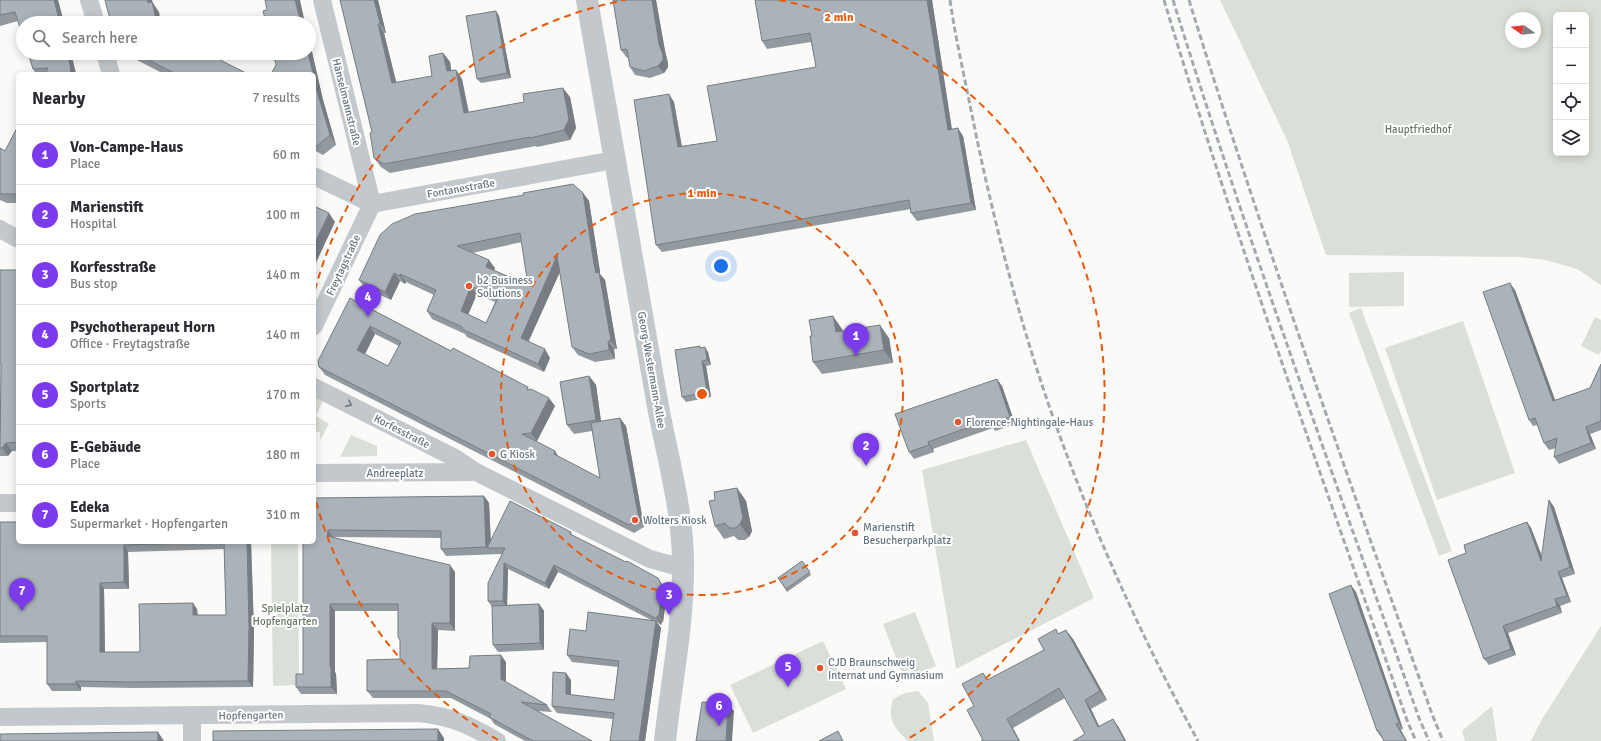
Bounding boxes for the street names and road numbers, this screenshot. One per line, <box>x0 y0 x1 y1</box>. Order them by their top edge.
street label: Hänselmannstraße <box>329 57 364 147</box>
street label: Fontanestraße <box>426 176 496 201</box>
street label: Freytagstraße <box>324 233 363 298</box>
street label: Georg-Westermann-Allee <box>635 311 668 430</box>
street label: Korfesstraße <box>372 412 432 451</box>
street label: Andreeplatz <box>367 467 424 480</box>
street label: Hopfengarten <box>218 708 284 723</box>

